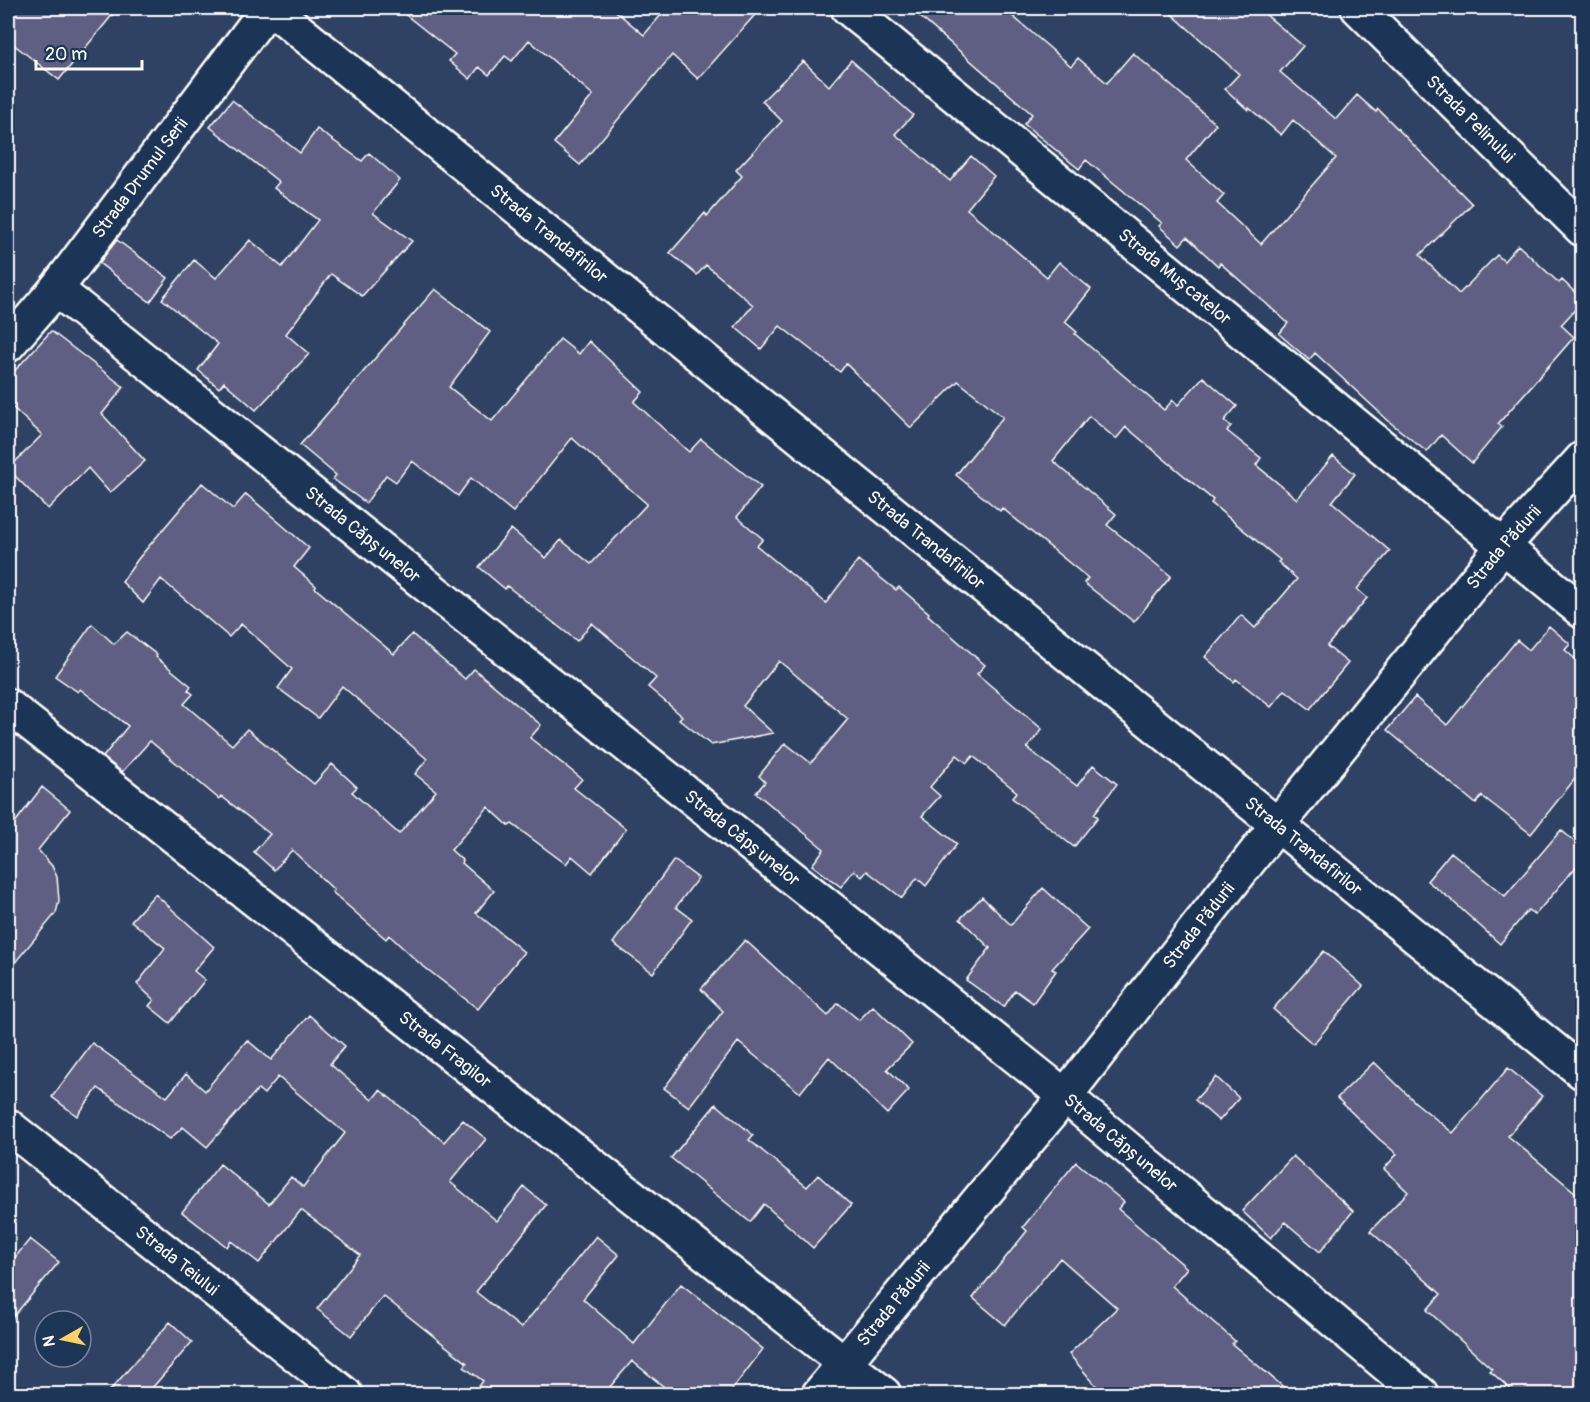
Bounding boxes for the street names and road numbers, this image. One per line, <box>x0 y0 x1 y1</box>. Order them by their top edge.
street label: Strada Pelinului <box>1421 70 1520 168</box>
street label: Strada Drumul Serii <box>87 113 193 243</box>
street label: Strada Trandafirilor <box>485 179 613 289</box>
street label: Strada Mușcatelor <box>1113 223 1237 330</box>
street label: Strada Căpșunelor <box>300 481 426 588</box>
street label: Strada Trandafirilor <box>863 485 990 595</box>
street label: Strada Pădurii <box>1461 500 1546 594</box>
street label: Strada Căpșunelor <box>680 785 806 892</box>
street label: Strada Trandafirilor <box>1240 791 1368 901</box>
street label: Strada Pădurii <box>1158 878 1240 973</box>
street label: Strada Fragilor <box>394 1006 497 1093</box>
street label: Strada Căpșunelor <box>1059 1088 1183 1198</box>
street label: Strada Teiului <box>131 1220 223 1301</box>
street label: Strada Pădurii <box>852 1256 935 1351</box>

